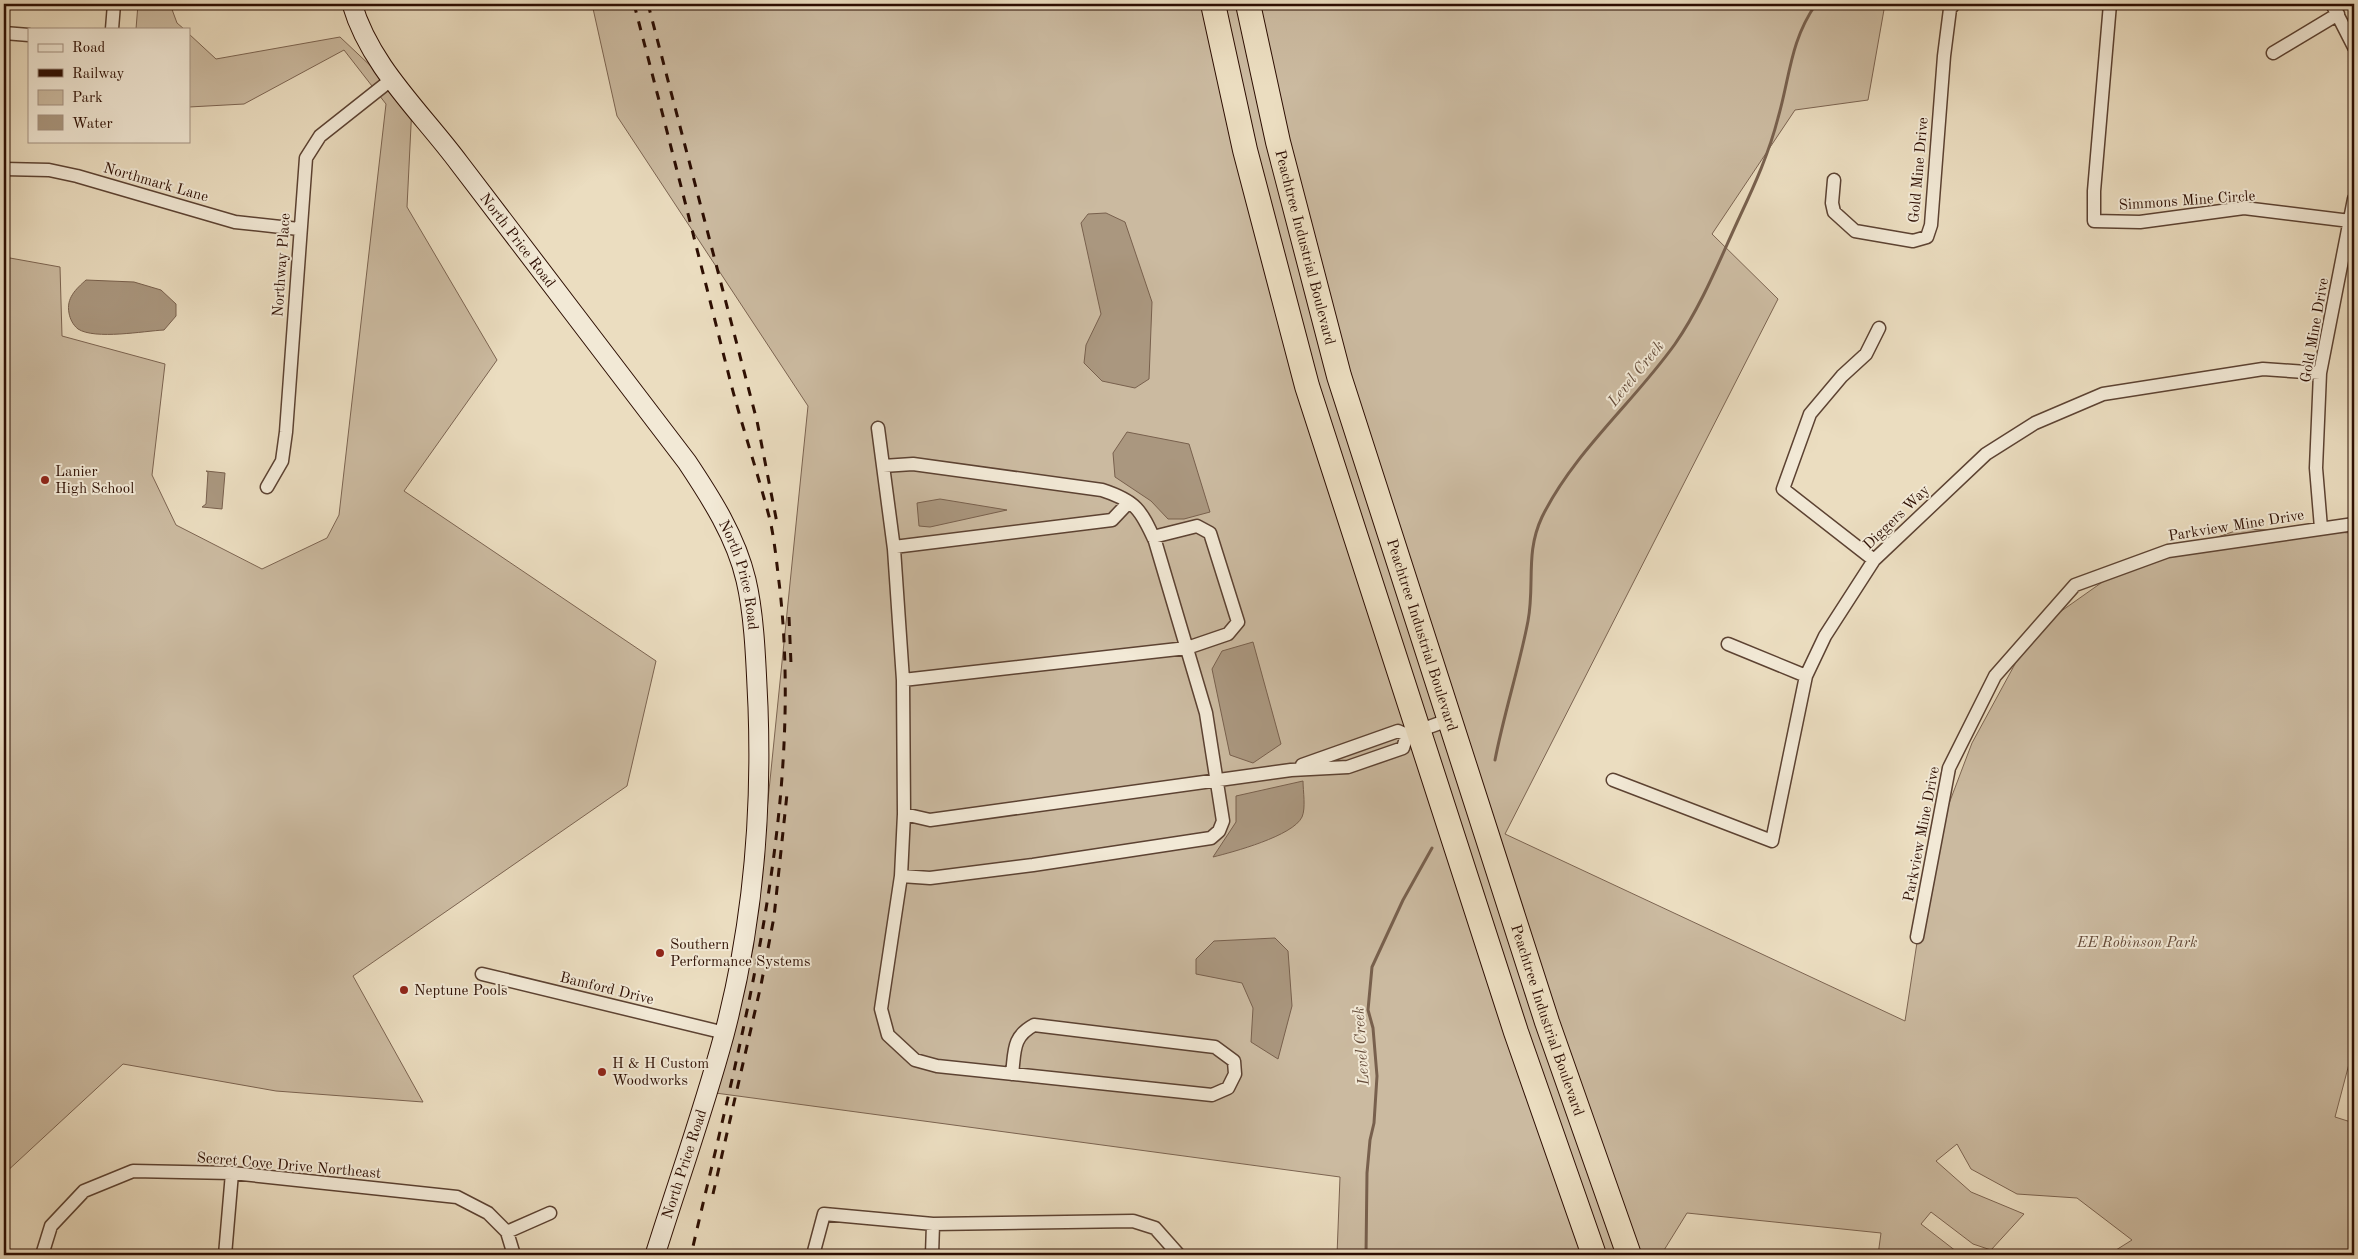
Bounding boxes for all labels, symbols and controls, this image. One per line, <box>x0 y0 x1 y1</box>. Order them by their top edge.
legend <box>28 28 190 142</box>
text: Road <box>72 41 106 56</box>
text: Railway <box>72 67 125 82</box>
text: Park <box>72 91 103 106</box>
street label: Gold Mine Drive <box>1907 116 1932 224</box>
text: Water <box>72 117 113 132</box>
street label: Peachtree Industrial Boulevard <box>1271 148 1337 347</box>
street label: Northmark Lane <box>101 161 210 206</box>
street label: Simmons Mine Circle <box>2118 189 2256 214</box>
street label: North Price Road <box>476 191 557 291</box>
street label: Northway Place <box>271 213 294 318</box>
street label: Gold Mine Drive <box>2299 277 2332 384</box>
water label: Level Creek <box>1605 338 1668 411</box>
place label: Lanier High School <box>55 465 134 497</box>
marker: Lanier High School <box>39 474 51 486</box>
street label: Diggers Way <box>1861 483 1933 553</box>
street label: Parkview Mine Drive <box>2167 508 2305 545</box>
street label: North Price Road <box>715 518 760 631</box>
street label: Peachtree Industrial Boulevard <box>1383 537 1459 734</box>
street label: Parkview Mine Drive <box>1902 765 1943 903</box>
street label: Peachtree Industrial Boulevard <box>1507 923 1586 1118</box>
park label: EE Robinson Park <box>2076 936 2197 951</box>
place label: Southern Performance Systems <box>670 938 810 970</box>
marker: Southern Performance Systems <box>654 947 666 959</box>
street label: Bamford Drive <box>558 971 655 1008</box>
marker: Neptune Pools <box>398 984 410 996</box>
place label: Neptune Pools <box>414 984 508 999</box>
water label: Level Creek <box>1351 1006 1373 1087</box>
place label: H & H Custom Woodworks <box>612 1057 709 1089</box>
marker: H & H Custom Woodworks <box>596 1066 608 1078</box>
street label: North Price Road <box>661 1108 710 1221</box>
street label: Secret Cove Drive Northeast <box>196 1151 382 1182</box>

